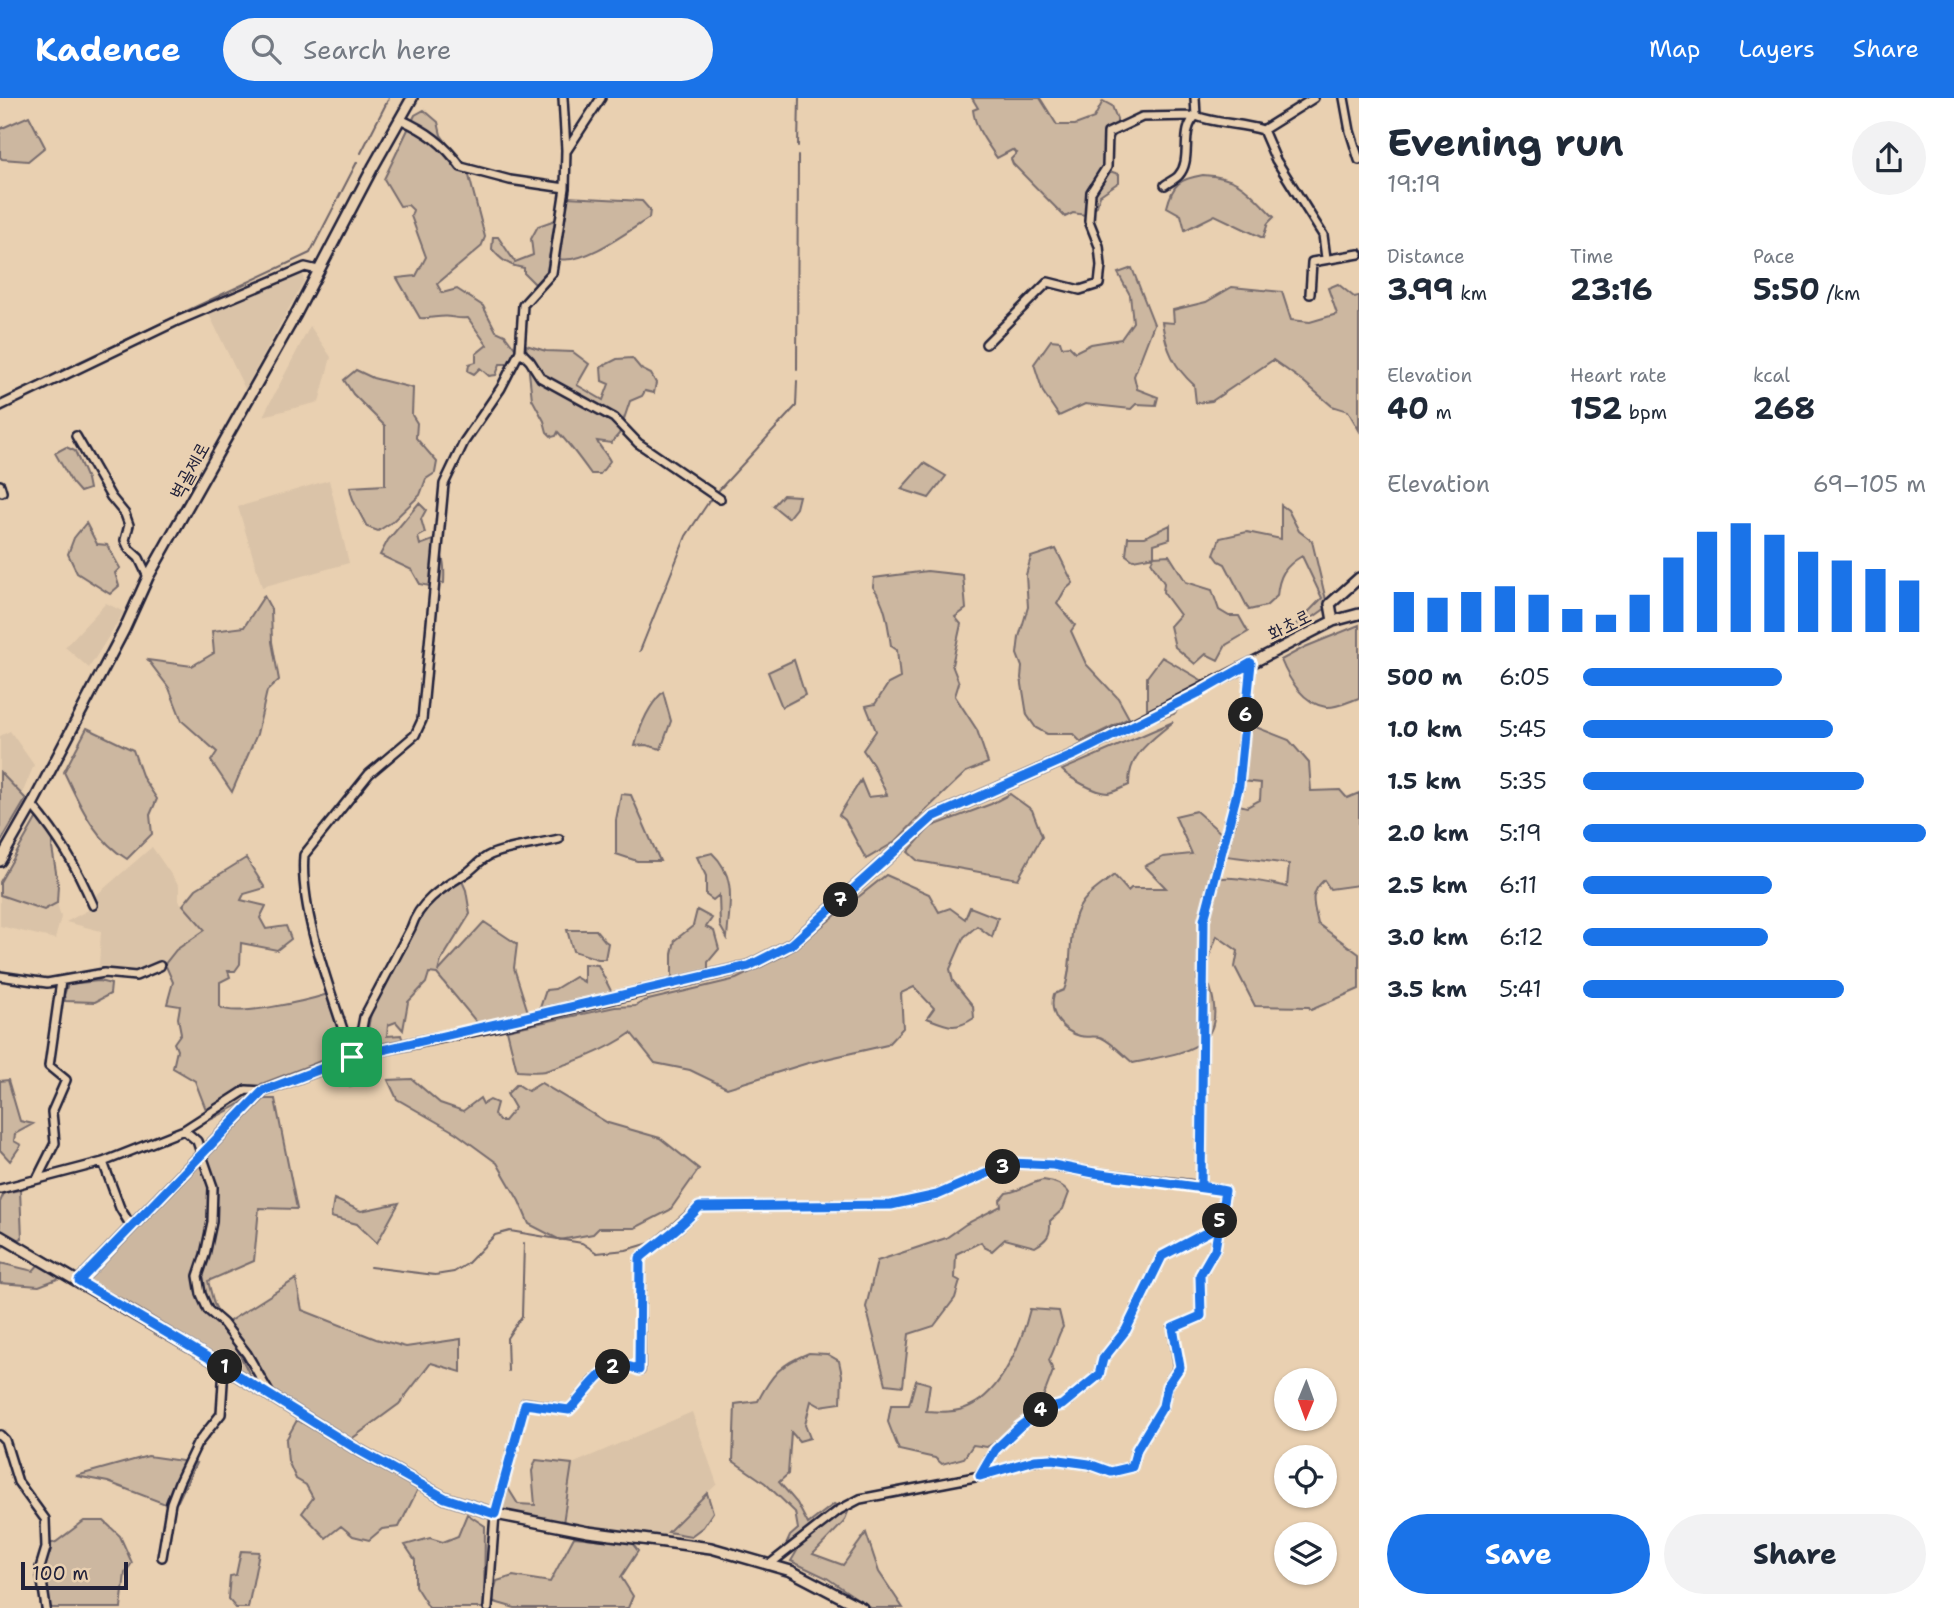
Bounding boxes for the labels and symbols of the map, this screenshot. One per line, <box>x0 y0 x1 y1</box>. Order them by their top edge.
street label: 벽골제로 <box>164 437 215 503</box>
street label: 화초로 <box>1263 603 1315 646</box>
pin: 6 <box>1228 698 1264 732</box>
pin: 7 <box>824 882 858 918</box>
pin <box>322 1027 382 1087</box>
pin: 3 <box>986 1150 1020 1184</box>
pin: 5 <box>1202 1204 1238 1238</box>
pin: 1 <box>208 1350 243 1384</box>
pin: 2 <box>596 1350 630 1384</box>
north arrow <box>1274 1368 1337 1432</box>
pin: 4 <box>1024 1392 1058 1428</box>
scale bar <box>21 1559 128 1591</box>

